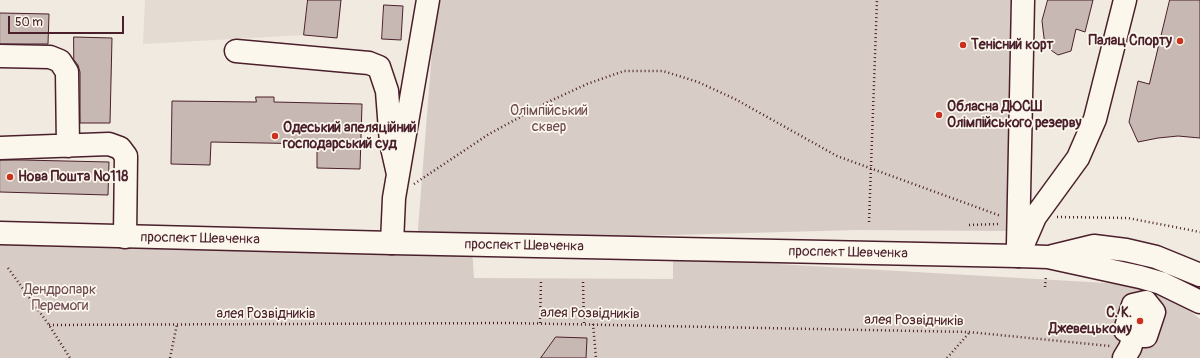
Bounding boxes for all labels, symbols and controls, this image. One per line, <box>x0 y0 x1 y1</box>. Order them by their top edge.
scale bar <box>10 8 126 34</box>
text: 50 m <box>15 15 43 30</box>
place label: Палац Спорту <box>1089 33 1172 49</box>
marker: Палац Спорту <box>1175 36 1185 46</box>
place label: Тенісний корт <box>971 37 1054 53</box>
marker: Тенісний корт <box>958 40 968 50</box>
place label: Обласна ДЮСШ Олімпійського резерву <box>947 99 1082 132</box>
park label: Олімпійський сквер <box>510 103 588 136</box>
marker: Обласна ДЮСШ Олімпійського резерву <box>934 110 944 120</box>
place label: Одеський апеляційний господарський суд <box>283 120 416 152</box>
marker: Одеський апеляційний господарський суд <box>270 131 280 141</box>
place label: Нова Пошта №118 <box>18 169 128 185</box>
marker: Нова Пошта №118 <box>5 172 15 182</box>
street label: проспект Шевченка <box>140 230 260 248</box>
street label: проспект Шевченка <box>464 237 584 255</box>
street label: проспект Шевченка <box>788 244 908 262</box>
park label: Дендропарк Перемоги <box>24 282 96 314</box>
street label: алея Розвідників <box>540 305 640 323</box>
place label: С. К. Джевецькому <box>1049 305 1132 338</box>
street label: алея Розвідників <box>216 306 316 322</box>
street label: алея Розвідників <box>864 312 964 330</box>
marker: С. К. Джевецькому <box>1135 316 1145 326</box>

